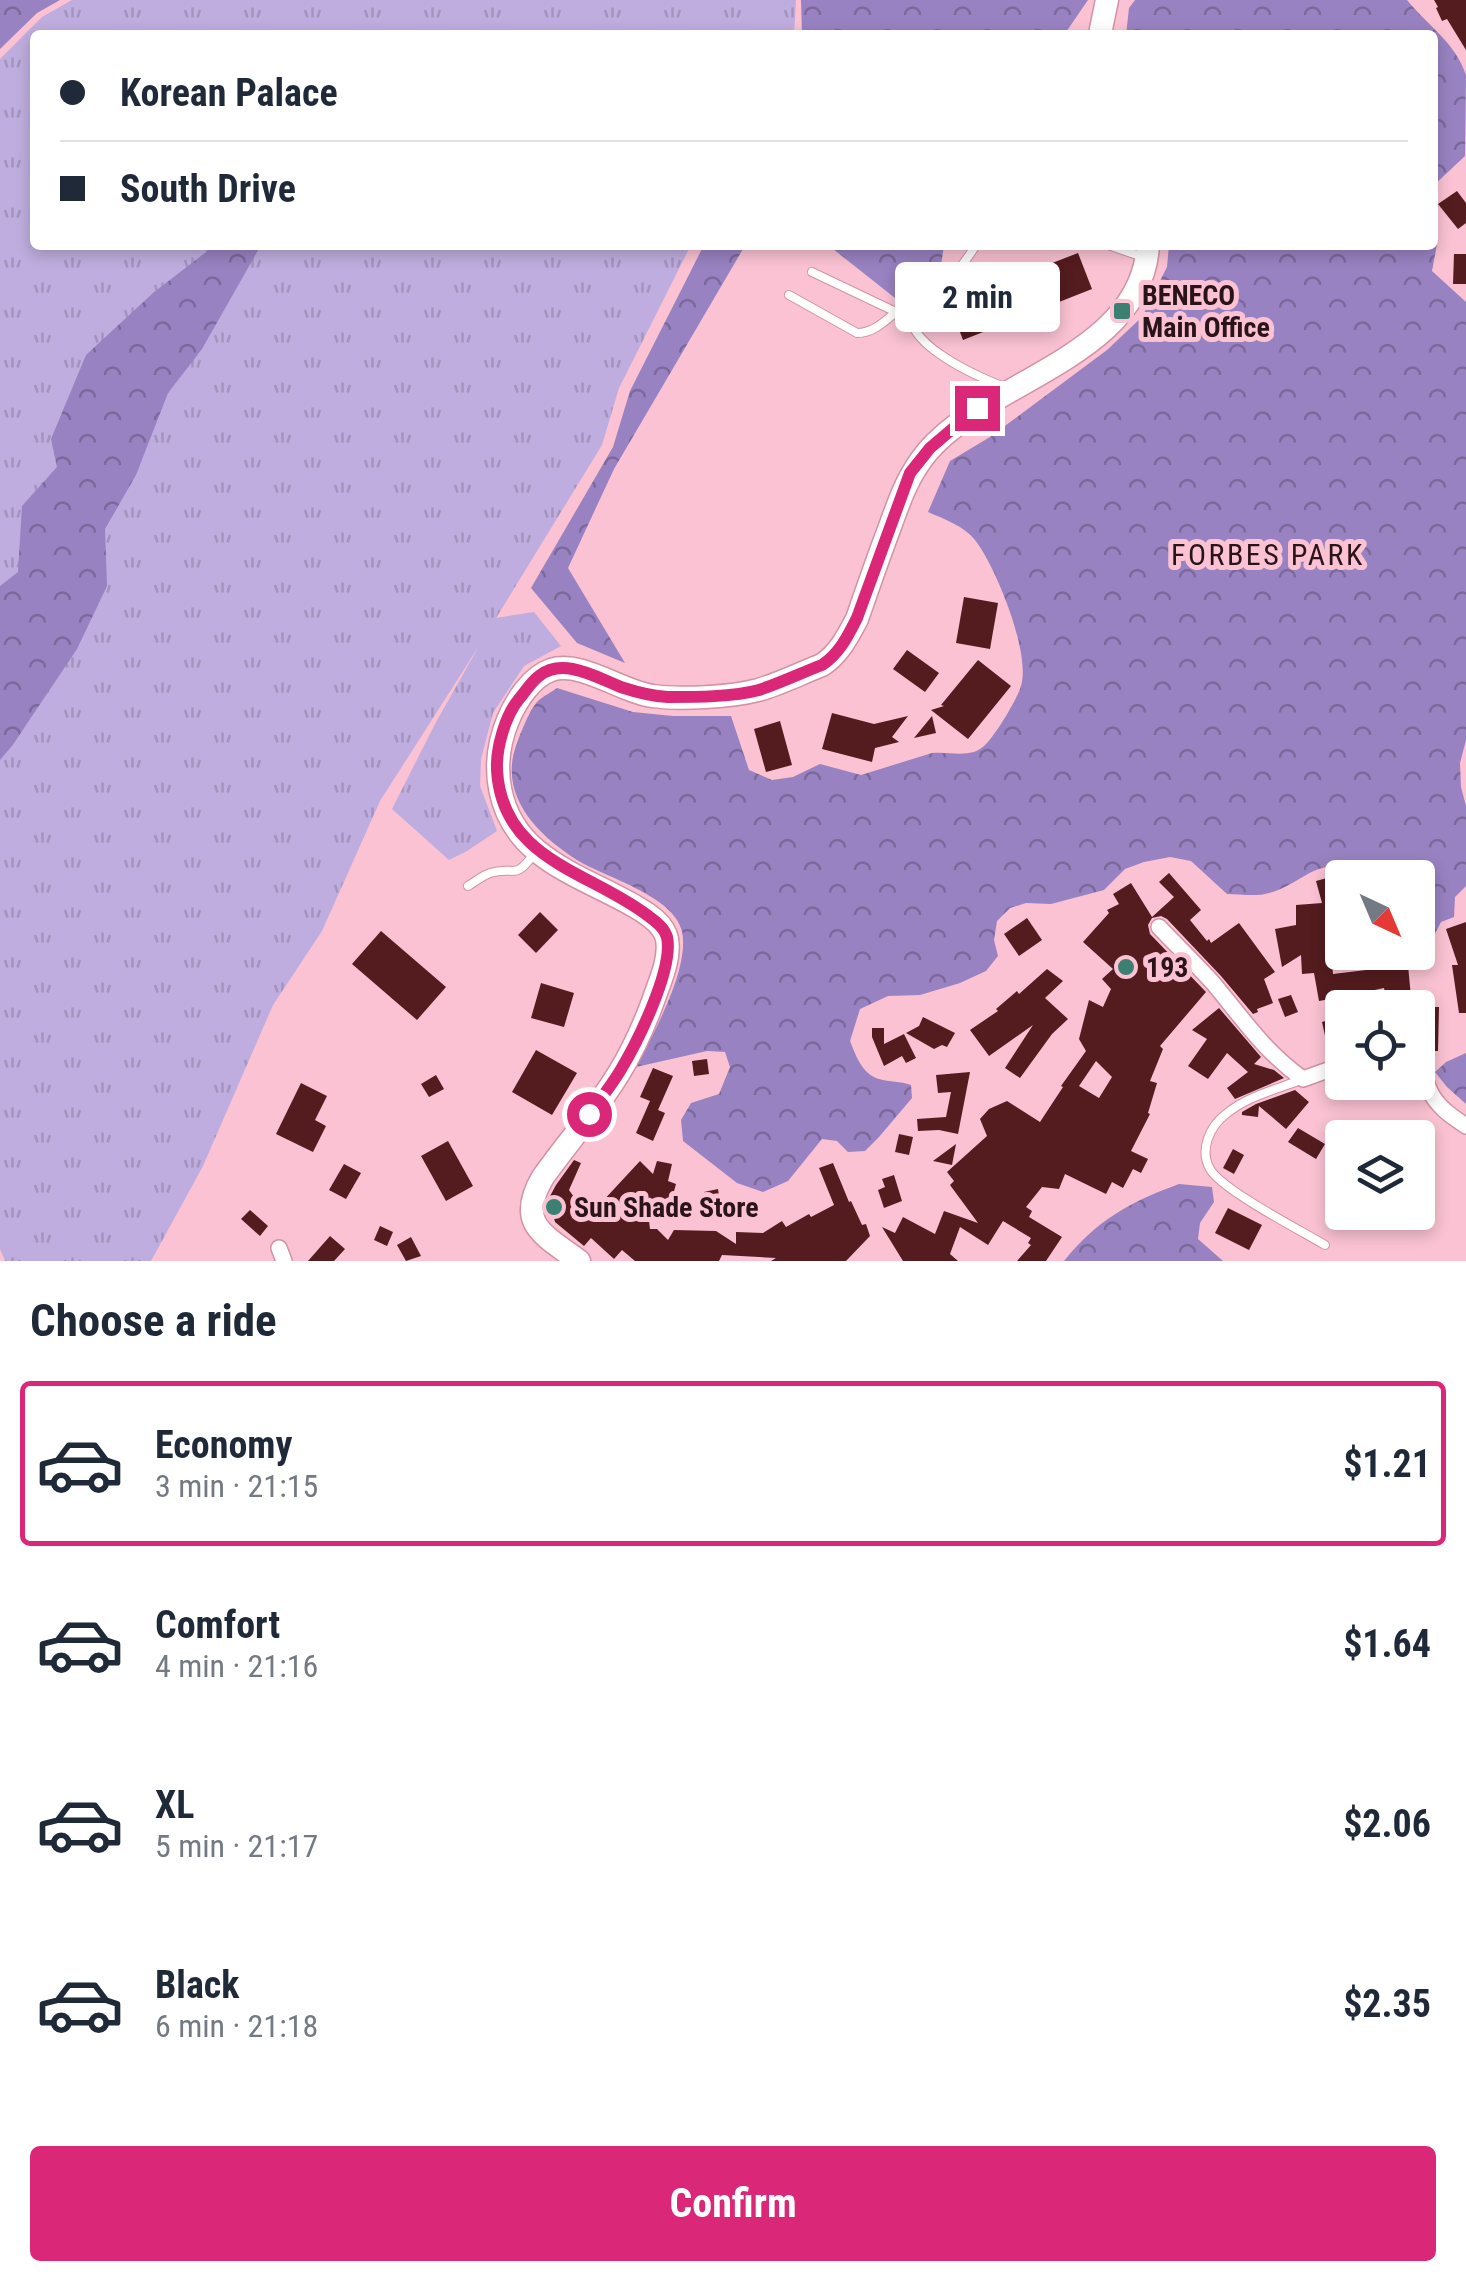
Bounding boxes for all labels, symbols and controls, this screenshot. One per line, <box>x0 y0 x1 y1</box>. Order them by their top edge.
text: Korean Palace <box>120 71 338 115</box>
text: South Drive <box>120 167 296 211</box>
callout: 2 min <box>894 263 1060 333</box>
text: 2 min <box>942 278 1013 316</box>
place label: BENECO Main Office <box>1142 279 1270 344</box>
marker: BENECO Main Office <box>1111 300 1133 322</box>
route end <box>955 386 1000 431</box>
district label: FORBES PARK <box>1171 537 1365 572</box>
north arrow <box>1325 860 1435 970</box>
map controls <box>1325 860 1435 1230</box>
place label: 193 <box>1146 951 1188 984</box>
marker: 193 <box>1115 956 1137 978</box>
button: locate <box>1325 990 1435 1100</box>
route start <box>567 1092 612 1137</box>
button: layers <box>1325 1120 1435 1230</box>
place label: Sun Shade Store <box>574 1191 759 1224</box>
marker: Sun Shade Store <box>543 1196 565 1218</box>
text: Choose a ride <box>30 1294 277 1347</box>
icon: car <box>35 1419 125 1509</box>
text: Economy <box>155 1423 292 1467</box>
text: $1.21 <box>1343 1442 1431 1486</box>
text: 3 min · 21:15 <box>155 1467 318 1505</box>
icon: car <box>35 1599 125 1689</box>
text: Comfort <box>155 1603 280 1647</box>
text: $1.64 <box>1343 1622 1431 1666</box>
text: 4 min · 21:16 <box>155 1647 318 1685</box>
icon: car <box>35 1779 125 1869</box>
text: XL <box>155 1783 194 1827</box>
text: $2.06 <box>1343 1802 1431 1846</box>
text: 5 min · 21:17 <box>155 1827 318 1865</box>
icon: car <box>35 1959 125 2049</box>
text: Black <box>155 1963 239 2007</box>
text: $2.35 <box>1343 1982 1431 2026</box>
text: 6 min · 21:18 <box>155 2007 318 2045</box>
button: Confirm <box>30 2146 1436 2261</box>

